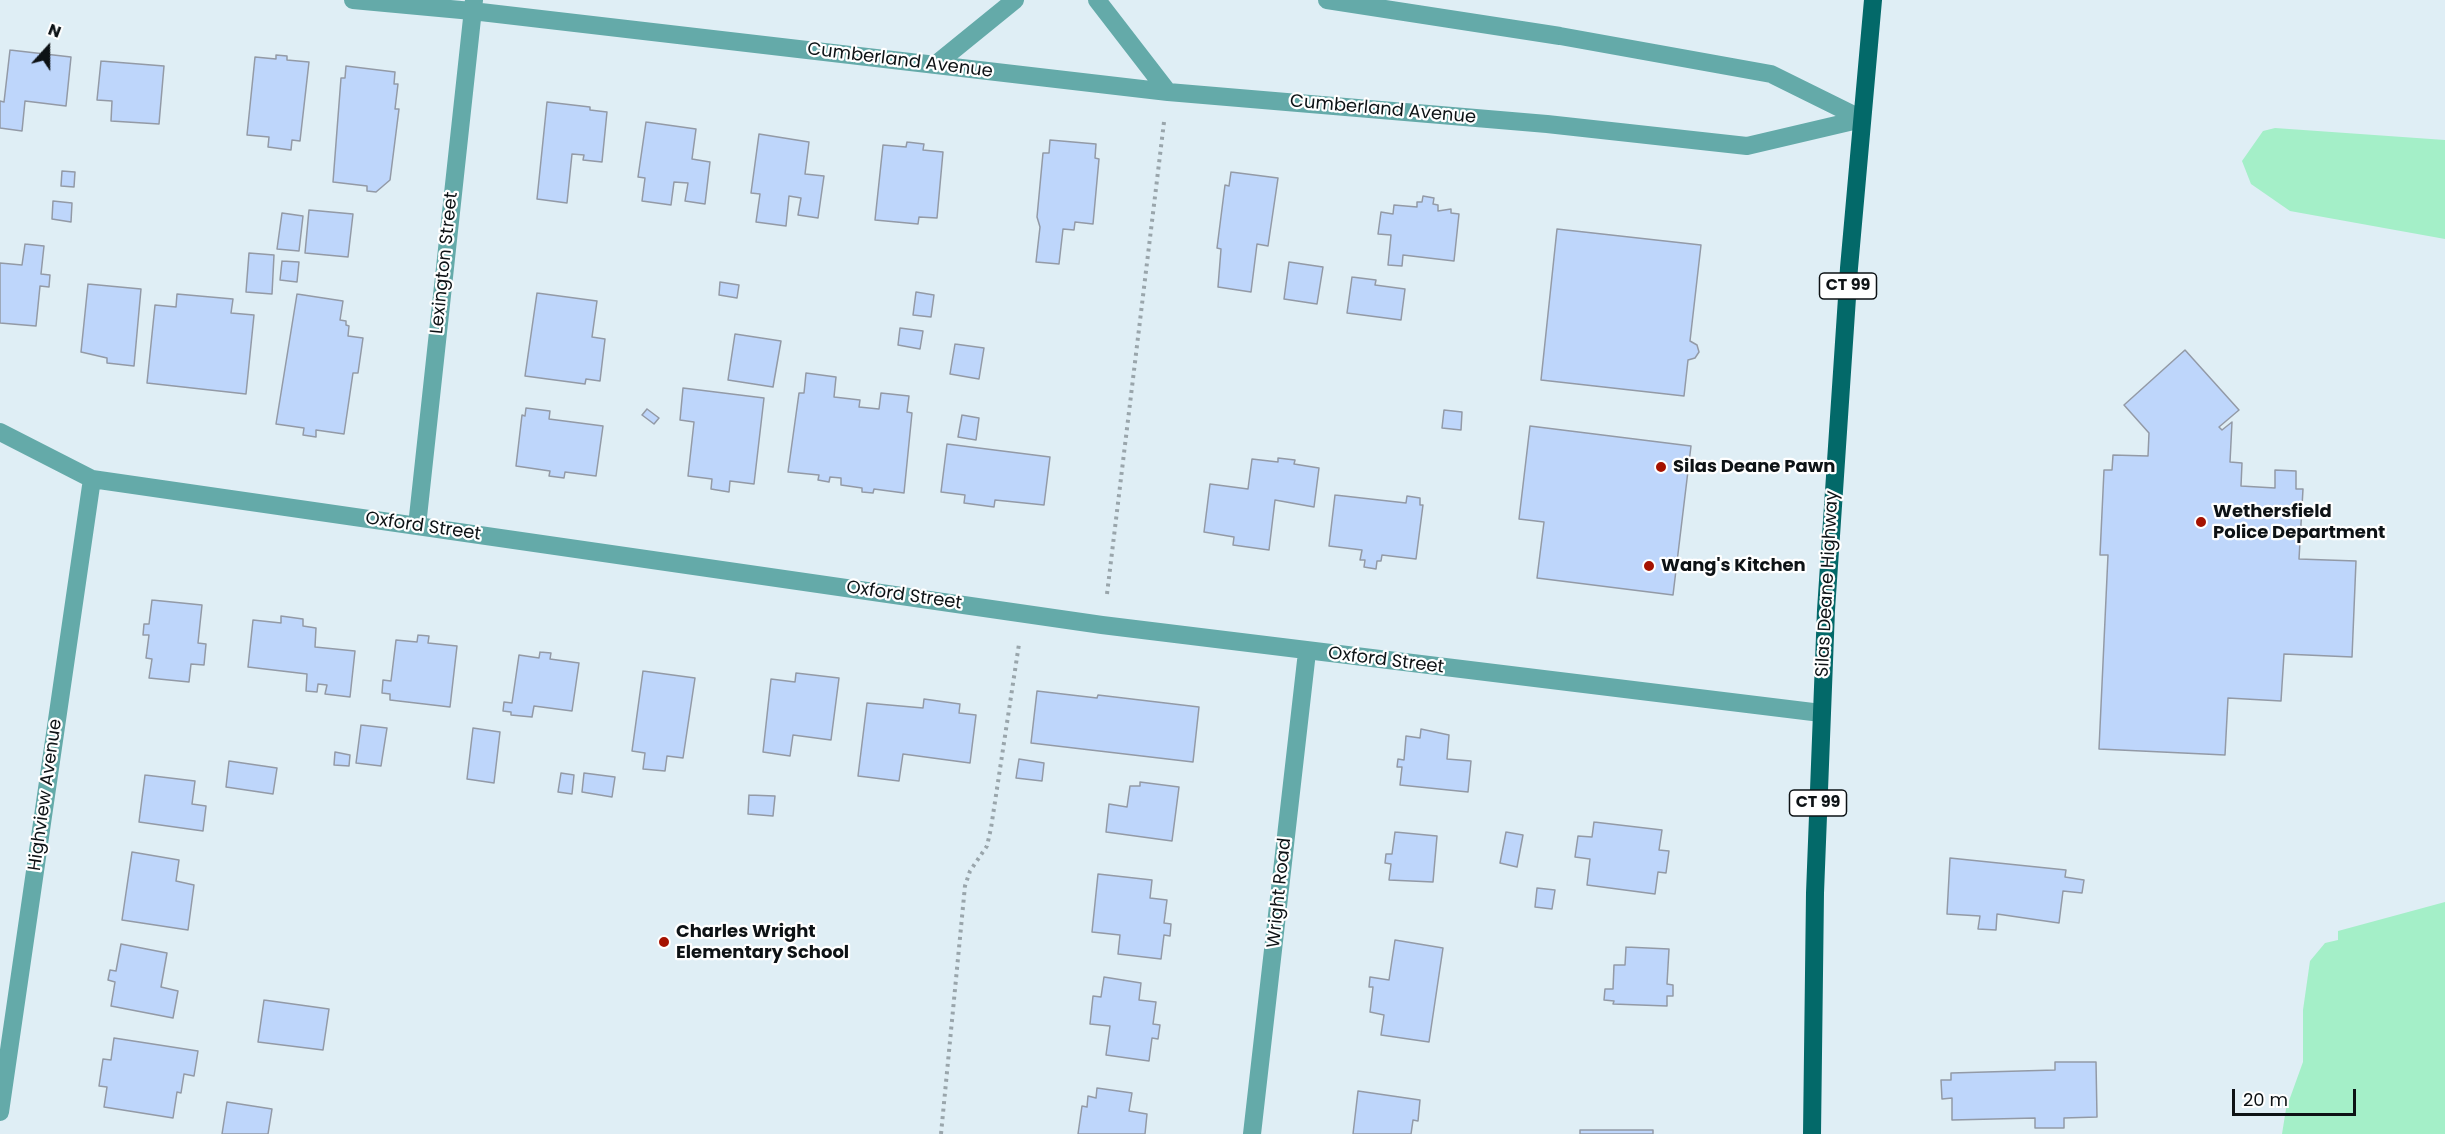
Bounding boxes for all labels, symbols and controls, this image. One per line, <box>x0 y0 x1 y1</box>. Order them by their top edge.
north arrow <box>18 18 78 78</box>
text: N <box>45 18 64 44</box>
street label: Cumberland Avenue <box>806 39 994 83</box>
street label: Cumberland Avenue <box>1289 91 1477 129</box>
street label: Lexington Street <box>427 191 463 335</box>
road number: CT 99 <box>1820 273 1876 299</box>
place label: Silas Deane Pawn <box>1673 456 1835 478</box>
marker: Silas Deane Pawn <box>1654 460 1668 474</box>
street label: Silas Deane Highway <box>1812 490 1844 678</box>
place label: Wethersfield Police Department <box>2213 501 2385 544</box>
street label: Oxford Street <box>364 508 482 546</box>
marker: Wethersfield Police Department <box>2194 515 2208 529</box>
place label: Wang's Kitchen <box>1661 555 1806 577</box>
marker: Wang's Kitchen <box>1642 559 1656 573</box>
street label: Oxford Street <box>845 577 963 615</box>
street label: Oxford Street <box>1327 643 1445 679</box>
street label: Highview Avenue <box>25 718 67 872</box>
road number: CT 99 <box>1790 790 1846 816</box>
street label: Wright Road <box>1263 837 1297 949</box>
place label: Charles Wright Elementary School <box>676 921 849 964</box>
marker: Charles Wright Elementary School <box>657 935 671 949</box>
scale bar <box>2235 1077 2360 1115</box>
text: 20 m <box>2243 1087 2288 1112</box>

